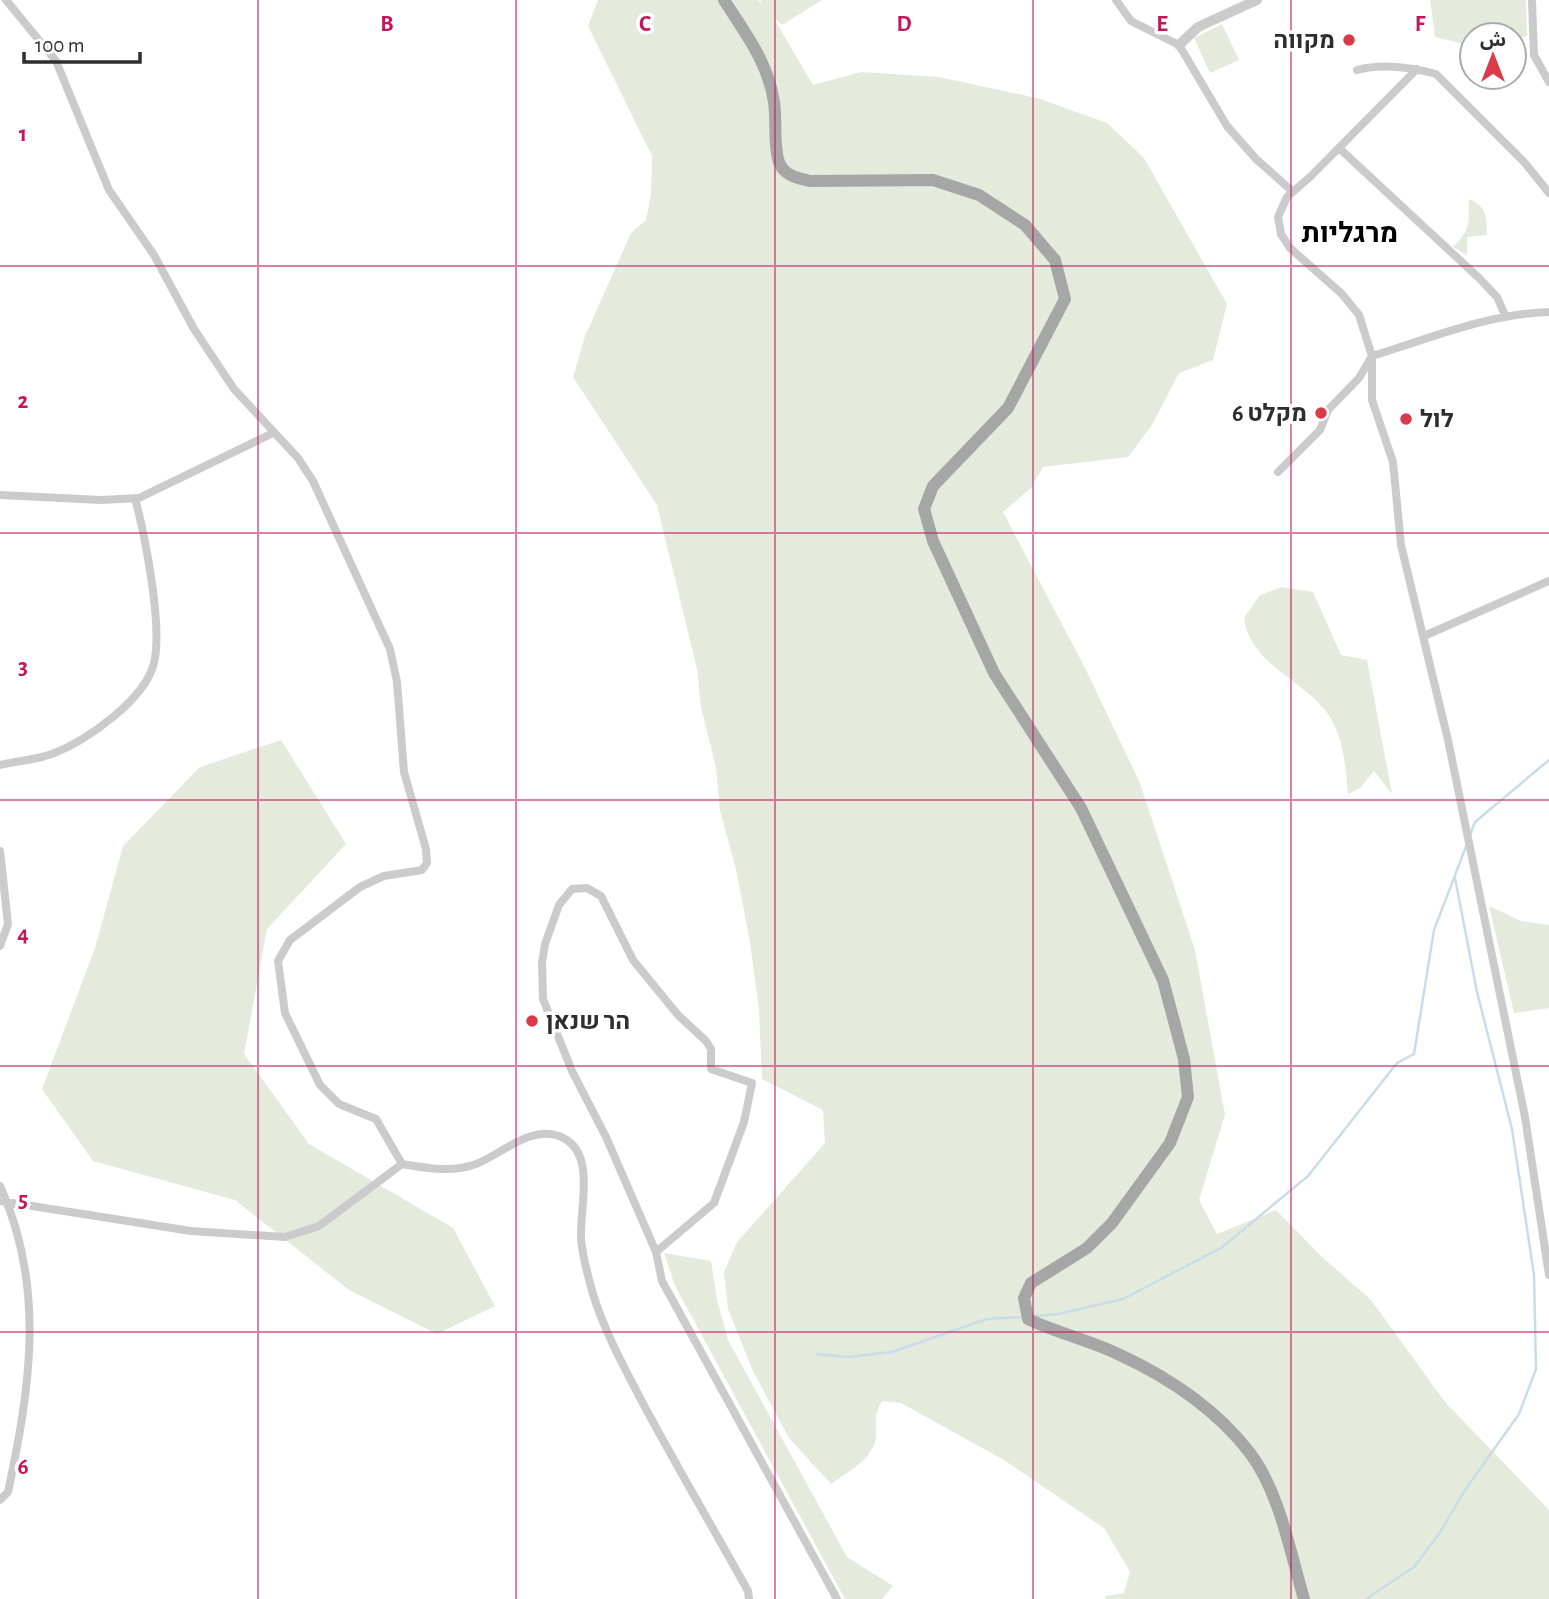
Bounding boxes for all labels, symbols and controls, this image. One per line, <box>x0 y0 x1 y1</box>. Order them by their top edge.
text: B <box>380 13 394 36</box>
text: C <box>639 13 651 36</box>
text: D <box>896 13 912 36</box>
text: E <box>1156 13 1168 36</box>
text: F <box>1415 13 1426 36</box>
scale bar <box>24 21 140 65</box>
north arrow <box>1458 21 1528 91</box>
place label: מקווה <box>1273 29 1335 53</box>
text: ش <box>1480 31 1506 50</box>
marker: מקווה <box>1341 32 1357 48</box>
text: 100 m <box>35 35 85 56</box>
text: 1 <box>19 123 27 146</box>
district label: מרגליות <box>1302 220 1398 248</box>
text: 2 <box>18 390 29 413</box>
place label: מקלט 6 <box>1232 402 1307 426</box>
marker: מקלט 6 <box>1313 405 1329 421</box>
place label: לול <box>1420 408 1454 432</box>
marker: לול <box>1398 411 1414 427</box>
text: 3 <box>18 656 28 679</box>
text: 4 <box>17 923 29 946</box>
place label: הר שנאן <box>546 1010 630 1034</box>
marker: הר שנאן <box>524 1013 540 1029</box>
text: 5 <box>18 1189 28 1212</box>
text: 6 <box>17 1456 29 1479</box>

